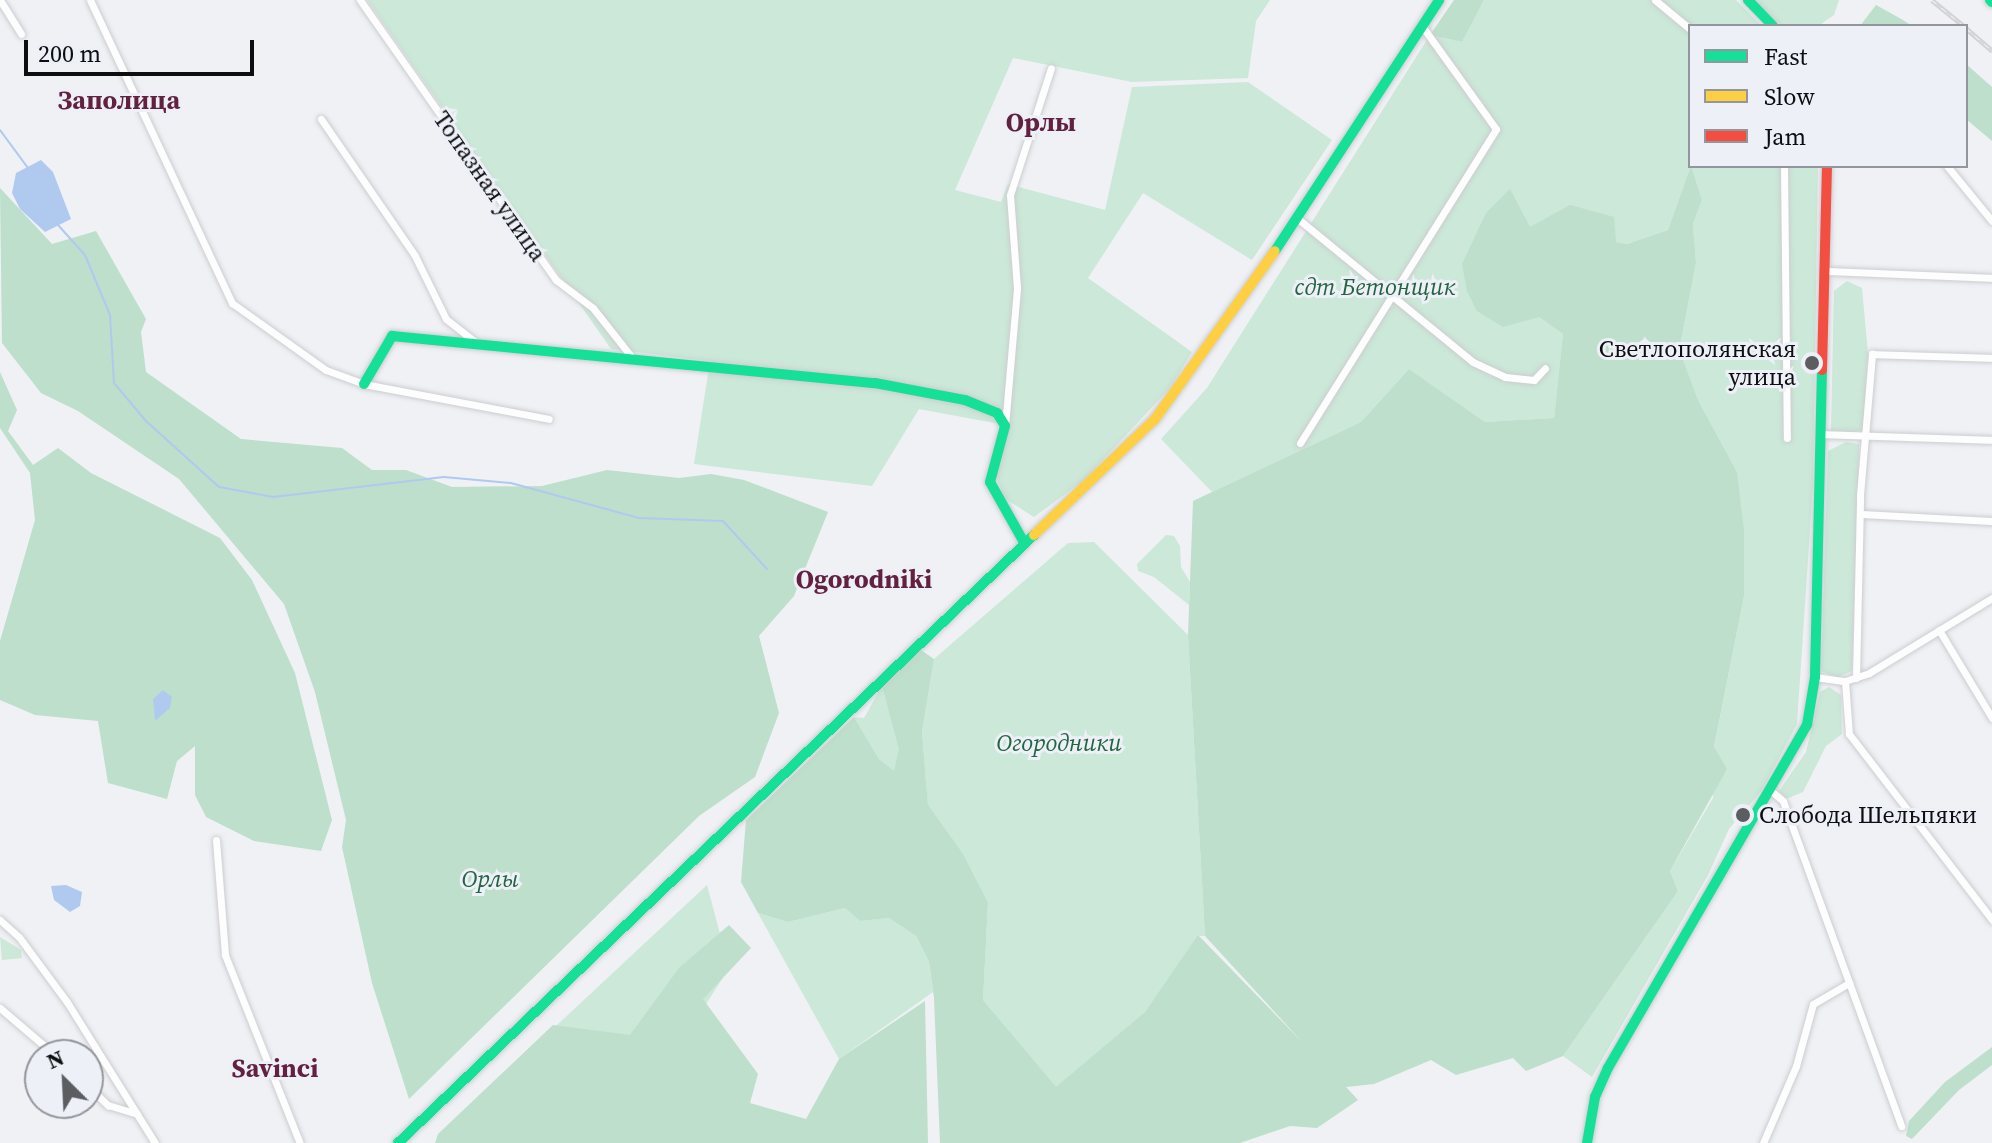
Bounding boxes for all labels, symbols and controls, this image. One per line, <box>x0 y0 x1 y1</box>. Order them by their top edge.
scale bar <box>28 24 258 74</box>
legend <box>1688 24 1968 168</box>
text: 200 m <box>38 37 101 70</box>
text: Fast <box>1764 40 1807 73</box>
text: Slow <box>1764 80 1815 113</box>
district label: Заполица <box>58 85 180 117</box>
street label: Топазная улица <box>427 105 553 267</box>
district label: Орлы <box>1006 107 1076 139</box>
text: Jam <box>1764 120 1806 153</box>
park label: сдт Бетонщик <box>1295 273 1455 301</box>
place label: Светлополянская улица <box>1599 335 1796 391</box>
marker: Светлополянская улица <box>1803 354 1821 372</box>
district label: Ogorodniki <box>796 564 932 596</box>
park label: Огородники <box>996 729 1122 757</box>
place label: Слобода Шельпяки <box>1759 801 1977 829</box>
marker: Слобода Шельпяки <box>1734 806 1752 824</box>
park label: Орлы <box>461 865 519 893</box>
north arrow <box>24 1039 104 1119</box>
text: N <box>42 1042 68 1076</box>
district label: Savinci <box>232 1053 318 1085</box>

